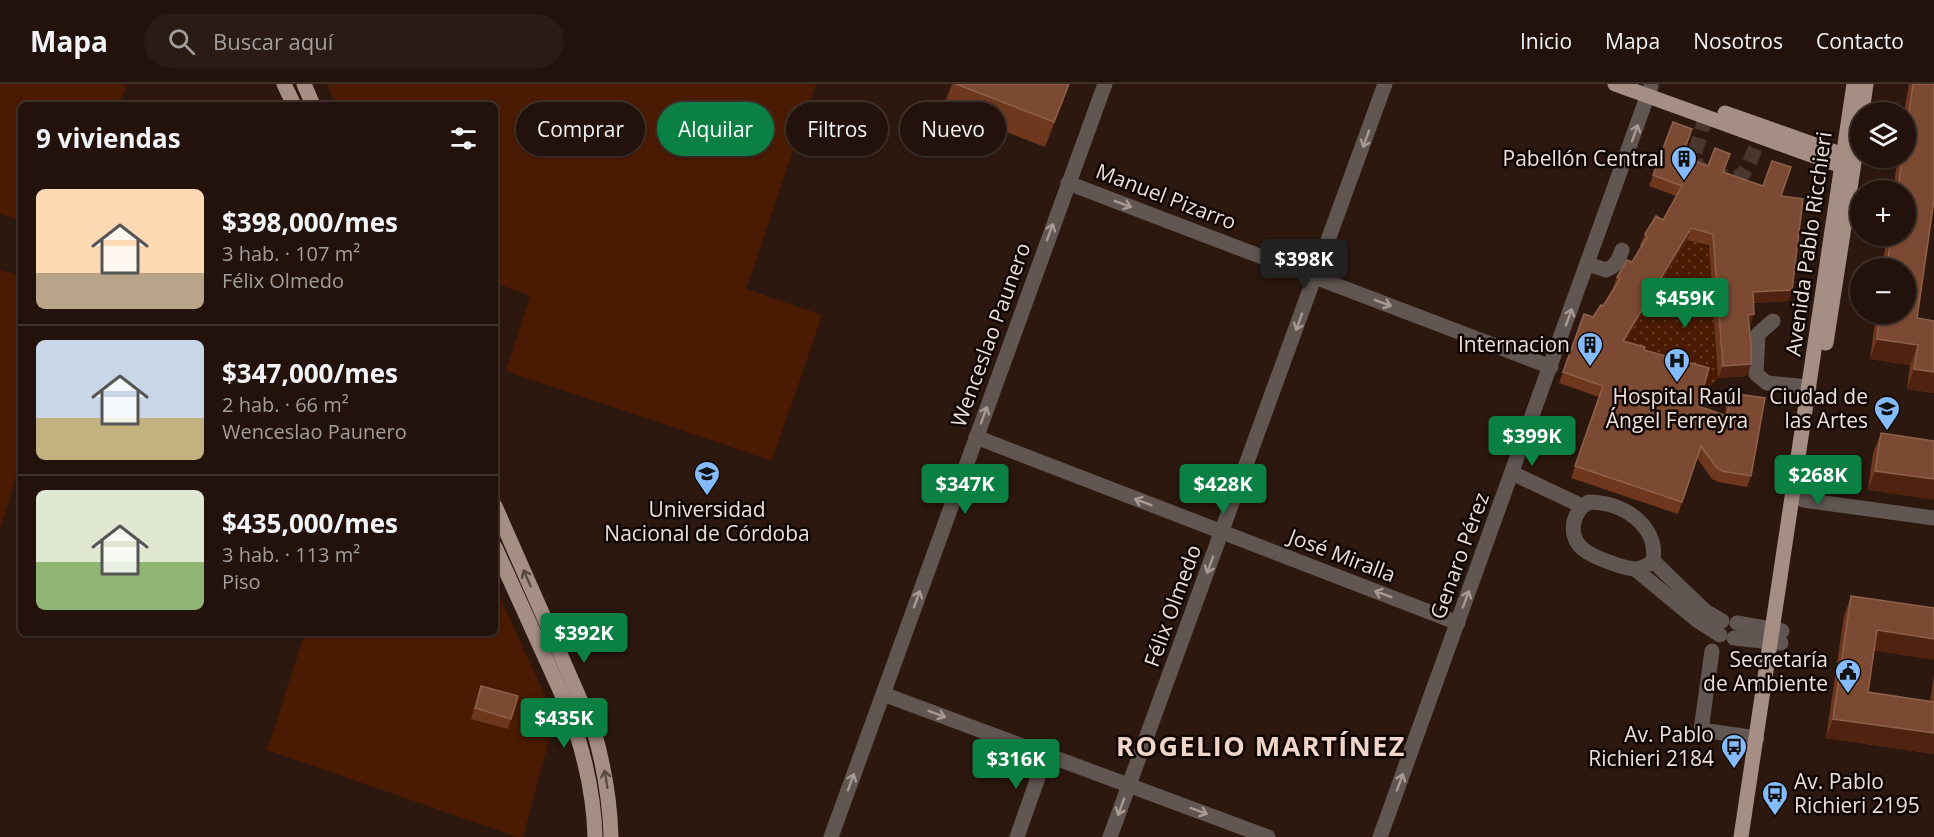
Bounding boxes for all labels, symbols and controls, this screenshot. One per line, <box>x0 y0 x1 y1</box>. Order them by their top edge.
search box <box>144 14 564 68</box>
text: Mapa <box>30 22 108 60</box>
icon: search <box>165 25 198 58</box>
text: Buscar aquí <box>213 26 333 56</box>
text: Inicio <box>1520 27 1572 55</box>
text: Mapa <box>1605 27 1660 55</box>
text: Nosotros <box>1693 27 1783 55</box>
text: Contacto <box>1816 27 1904 55</box>
chip: Comprar <box>516 102 645 156</box>
chip: Alquilar <box>657 102 774 156</box>
chip: Filtros <box>786 102 888 156</box>
chip: Nuevo <box>900 102 1006 156</box>
map controls <box>1850 102 1916 324</box>
button: layers <box>1850 102 1916 168</box>
text: 9 viviendas <box>36 120 181 156</box>
icon: filters <box>447 122 480 155</box>
one-way arrow <box>1630 124 1641 143</box>
one-way arrow <box>1359 129 1370 148</box>
street label: Avenida Pablo Ricchieri <box>1778 130 1838 358</box>
place label: Pabellón Central <box>1503 144 1664 172</box>
building icon: Pabellón Central <box>1669 144 1699 182</box>
street label: Manuel Pizarro <box>1092 156 1241 236</box>
button: + <box>1850 180 1916 246</box>
one-way arrow <box>1113 199 1132 210</box>
text: $398,000/mes <box>222 204 398 240</box>
icon: home <box>84 213 156 285</box>
one-way arrow <box>1046 223 1057 242</box>
street label: Wenceslao Paunero <box>944 239 1036 431</box>
pin: $398K <box>1262 239 1346 290</box>
text: 3 hab. · 107 m² <box>222 240 360 267</box>
text: $398K <box>1274 245 1334 272</box>
button: − <box>1850 258 1916 324</box>
text: Félix Olmedo <box>222 267 344 294</box>
pin: $459K <box>1643 278 1727 329</box>
text: $459K <box>1655 284 1715 311</box>
one-way arrow <box>1374 298 1392 309</box>
one-way arrow <box>1564 308 1575 327</box>
one-way arrow <box>1293 313 1304 331</box>
place label: Internacion <box>1458 330 1570 358</box>
building icon: Internacion <box>1575 330 1605 368</box>
hospital icon: Hospital Raúl Ángel Ferreyra <box>1662 346 1692 384</box>
text: $347,000/mes <box>222 355 398 391</box>
icon: home <box>84 364 156 436</box>
place label: Hospital Raúl Ángel Ferreyra <box>1606 382 1748 434</box>
place label: Ciudad de las Artes <box>1769 382 1868 434</box>
text: 2 hab. · 66 m² <box>222 391 349 418</box>
school or university icon: Ciudad de las Artes <box>1872 394 1902 432</box>
one-way arrow <box>979 406 990 425</box>
pin: $399K <box>1490 416 1574 467</box>
text: Wenceslao Paunero <box>222 418 407 445</box>
text: $399K <box>1502 422 1562 449</box>
pin: $268K <box>1776 455 1860 506</box>
school or university icon: Universidad Nacional de Córdoba <box>692 459 722 497</box>
text: $268K <box>1788 461 1848 488</box>
pin: $347K <box>923 464 1007 515</box>
pin: $428K <box>1181 464 1265 515</box>
text: $347K <box>935 470 995 497</box>
text: $428K <box>1193 470 1253 497</box>
street label: Genaro Pérez <box>1423 488 1495 623</box>
place label: Universidad Nacional de Córdoba <box>604 495 810 547</box>
one-way arrow <box>1134 495 1153 506</box>
text: $435,000/mes <box>222 505 398 541</box>
icon: home <box>84 514 156 586</box>
street label: José Miralla <box>1283 521 1400 588</box>
text: 3 hab. · 113 m² <box>222 541 360 568</box>
street label: Félix Olmedo <box>1137 541 1207 671</box>
one-way arrow <box>1204 555 1215 573</box>
text: Piso <box>222 568 261 595</box>
one-way arrow <box>521 570 533 588</box>
one-way arrow <box>1375 588 1393 599</box>
one-way arrow <box>913 590 924 609</box>
one-way arrow <box>1462 590 1473 609</box>
pin: $392K <box>542 613 626 664</box>
text: $392K <box>554 619 614 646</box>
place label: Secretaría de Ambiente <box>1703 645 1828 697</box>
public building icon: Secretaría de Ambiente <box>1833 657 1863 695</box>
pin: $435K <box>522 698 606 749</box>
text: $435K <box>534 704 594 731</box>
one-way arrow <box>928 710 946 721</box>
place label: Av. Pablo Richieri 2184 <box>1588 720 1714 772</box>
district label: ROGELIO MARTÍNEZ <box>1116 727 1406 764</box>
bus stop icon: Av. Pablo Richieri 2184 <box>1719 732 1749 770</box>
pin: $316K <box>974 739 1058 790</box>
text: $316K <box>986 745 1046 772</box>
place label: Av. Pablo Richieri 2195 <box>1794 767 1920 819</box>
one-way arrow <box>600 769 611 789</box>
one-way arrow <box>846 773 857 792</box>
one-way arrow <box>1395 773 1406 792</box>
bus stop icon: Av. Pablo Richieri 2195 <box>1760 779 1790 817</box>
one-way arrow <box>1115 797 1126 816</box>
one-way arrow <box>1189 807 1208 818</box>

